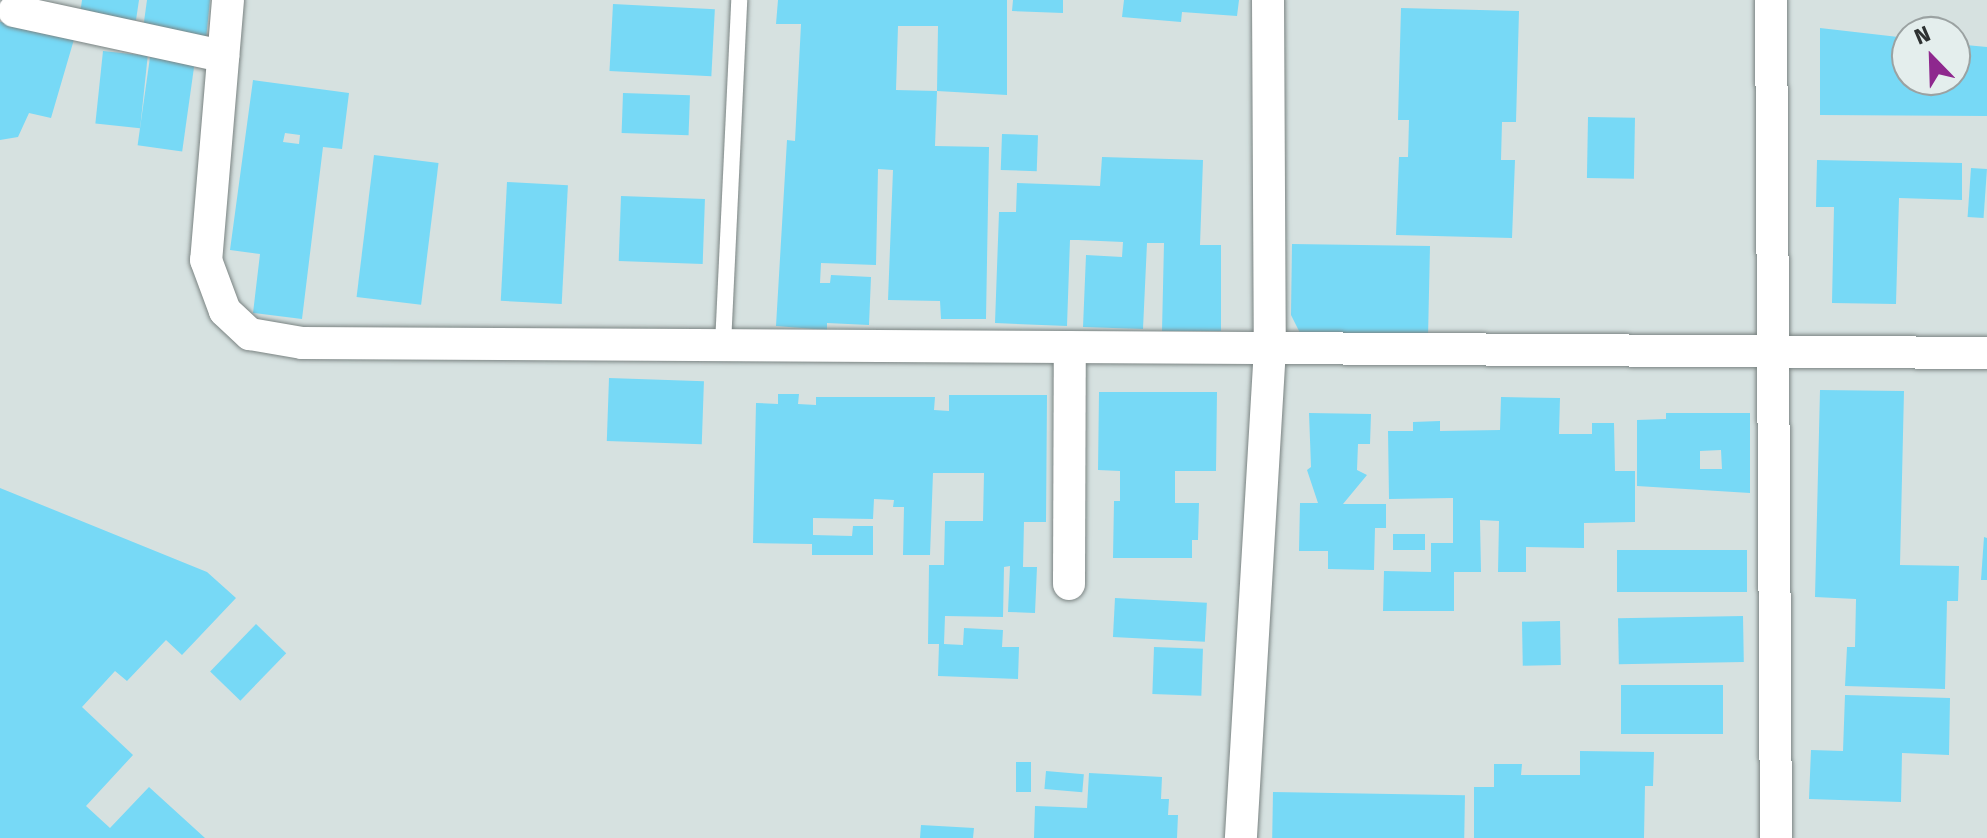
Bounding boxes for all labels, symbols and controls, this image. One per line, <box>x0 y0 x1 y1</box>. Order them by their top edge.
north arrow <box>1891 16 1971 96</box>
text: N <box>1910 20 1934 51</box>

